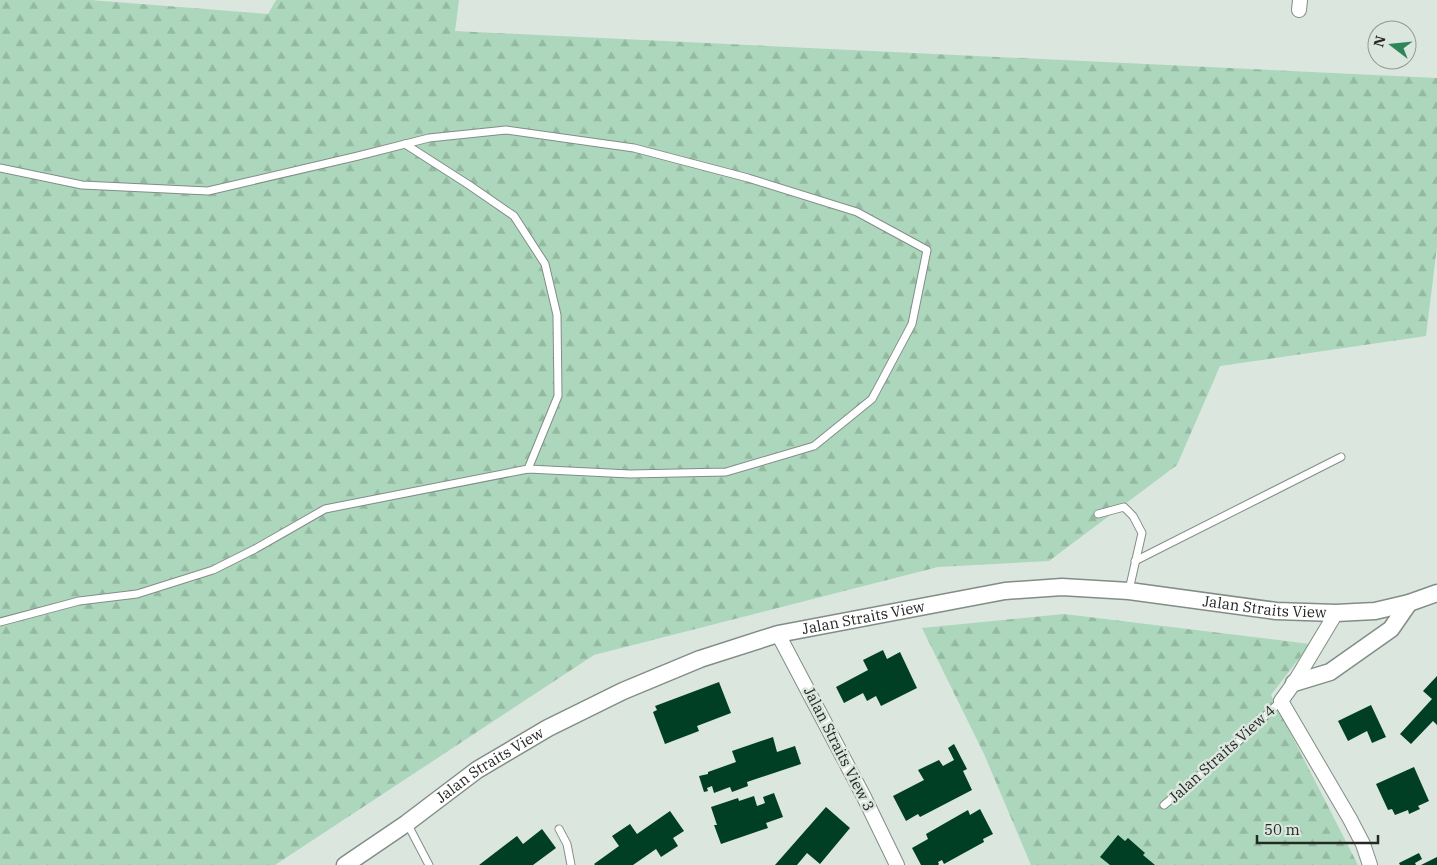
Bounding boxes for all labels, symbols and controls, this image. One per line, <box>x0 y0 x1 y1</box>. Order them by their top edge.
north arrow <box>1367 20 1417 70</box>
text: N <box>1369 34 1390 49</box>
street label: Jalan Straits View <box>1201 591 1327 622</box>
street label: Jalan Straits View <box>800 596 927 638</box>
street label: Jalan Straits View 3 <box>800 683 879 814</box>
street label: Jalan Straits View 4 <box>1164 701 1279 807</box>
street label: Jalan Straits View <box>432 723 547 807</box>
scale bar <box>1257 812 1378 844</box>
text: 50 m <box>1264 820 1300 839</box>

